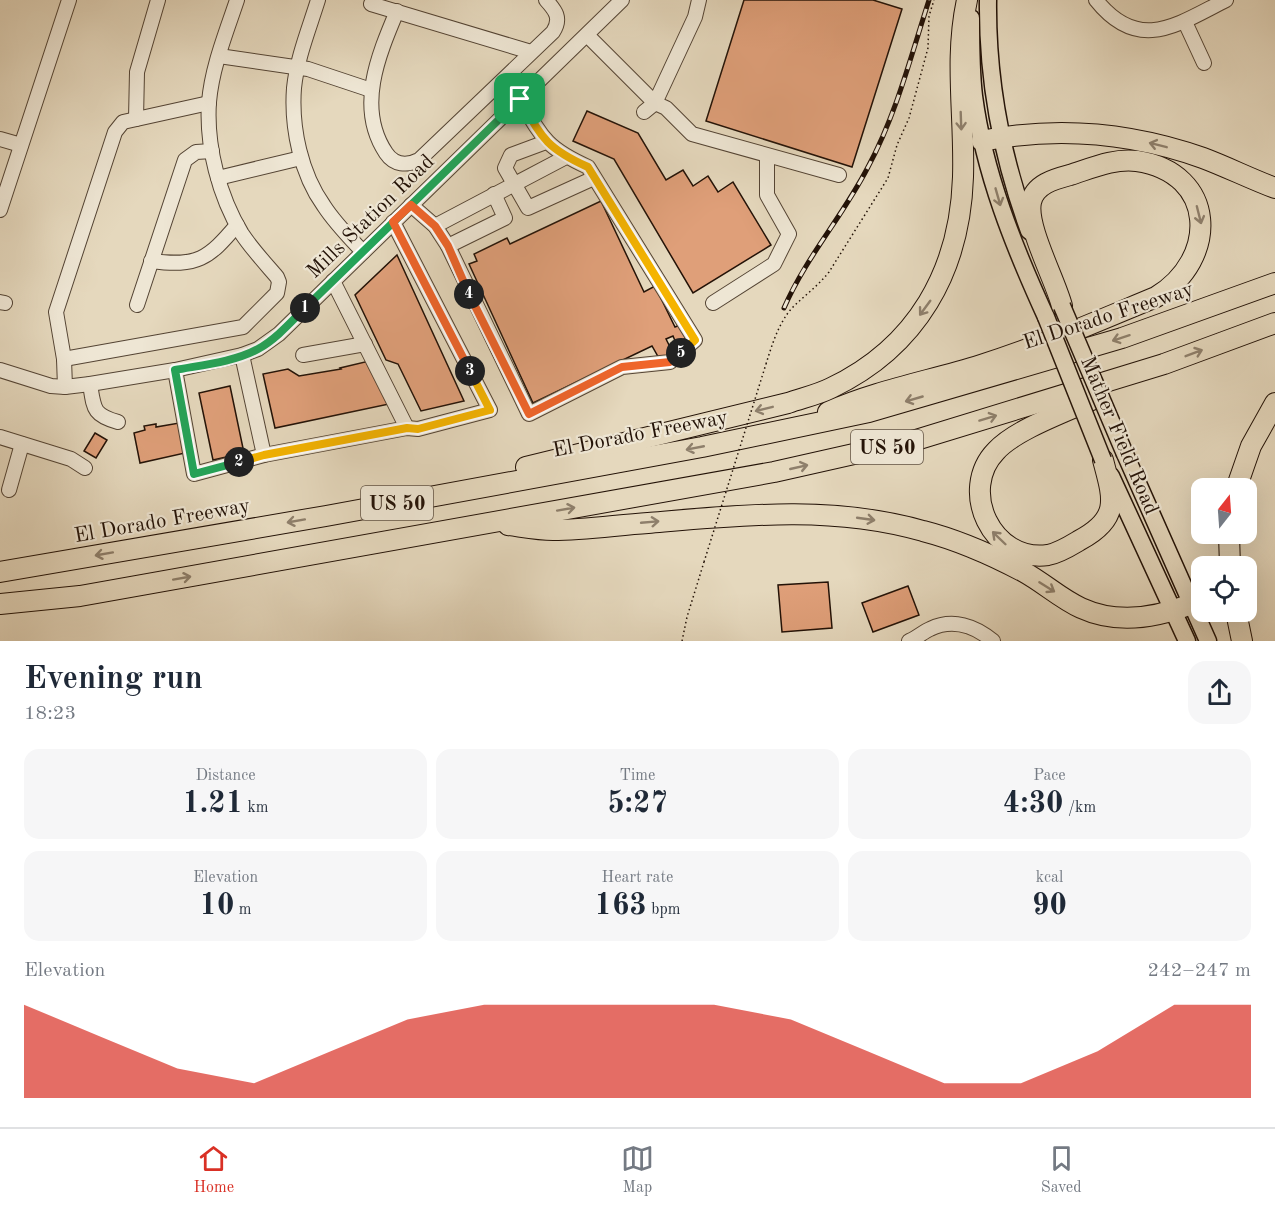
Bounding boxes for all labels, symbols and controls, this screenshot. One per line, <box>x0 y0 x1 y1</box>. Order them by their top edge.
pin <box>494 73 545 124</box>
icon: arrive <box>503 82 536 115</box>
one-way arrow <box>955 110 966 130</box>
one-way arrow <box>1149 138 1168 150</box>
street label: Mills Station Road <box>303 151 439 283</box>
one-way arrow <box>993 187 1004 206</box>
one-way arrow <box>1193 205 1205 224</box>
pin: 4 <box>454 279 484 309</box>
street label: El Dorado Freeway <box>1021 279 1196 354</box>
text: 4 <box>464 286 474 302</box>
pin: 1 <box>290 293 320 323</box>
one-way arrow <box>918 299 931 315</box>
text: 1 <box>300 300 310 316</box>
one-way arrow <box>1112 334 1131 345</box>
pin: 5 <box>666 338 696 368</box>
text: 5 <box>676 345 686 361</box>
one-way arrow <box>1184 347 1203 358</box>
street label: Mather Field Road <box>1076 353 1161 518</box>
pin: 3 <box>455 356 485 386</box>
text: 3 <box>465 363 475 379</box>
one-way arrow <box>905 394 924 405</box>
one-way arrow <box>755 403 774 415</box>
street label: El Dorado Freeway <box>551 407 730 462</box>
one-way arrow <box>978 412 997 423</box>
road number: US 50 <box>851 430 923 464</box>
one-way arrow <box>685 443 705 454</box>
pin: 2 <box>224 447 254 477</box>
text: 2 <box>234 454 244 470</box>
one-way arrow <box>789 460 808 472</box>
north arrow <box>1191 478 1257 544</box>
map controls <box>1191 478 1257 622</box>
road number: US 50 <box>361 486 433 520</box>
street label: El Dorado Freeway <box>73 496 252 547</box>
one-way arrow <box>556 503 575 514</box>
one-way arrow <box>855 513 875 524</box>
one-way arrow <box>287 516 307 527</box>
one-way arrow <box>640 517 660 528</box>
one-way arrow <box>992 530 1007 545</box>
one-way arrow <box>95 549 114 560</box>
button: locate <box>1191 556 1257 622</box>
one-way arrow <box>172 572 192 583</box>
one-way arrow <box>1038 581 1055 593</box>
button: share <box>1188 661 1251 724</box>
text: Evening run <box>24 663 203 696</box>
text: 18:23 <box>24 704 76 724</box>
text: Distance <box>195 768 256 784</box>
text: Time <box>620 768 655 784</box>
text: Pace <box>1033 768 1066 784</box>
text: 1.21 <box>182 789 243 819</box>
text: 5:27 <box>607 789 668 819</box>
text: 4:30 <box>1003 789 1063 819</box>
text: km <box>243 800 269 816</box>
text: /km <box>1063 800 1096 816</box>
text: Elevation <box>193 870 258 886</box>
text: Heart rate <box>602 870 673 886</box>
text: kcal <box>1036 870 1063 886</box>
text: 10 <box>200 891 234 921</box>
text: 163 <box>595 891 647 921</box>
text: 90 <box>1032 891 1067 921</box>
text: m <box>234 902 252 918</box>
text: bpm <box>647 902 680 918</box>
text: Elevation <box>24 961 105 981</box>
text: 242–247 m <box>1148 961 1251 981</box>
tab: Home <box>193 1142 234 1198</box>
tab: Map <box>621 1142 654 1198</box>
tab: Saved <box>1041 1142 1082 1198</box>

